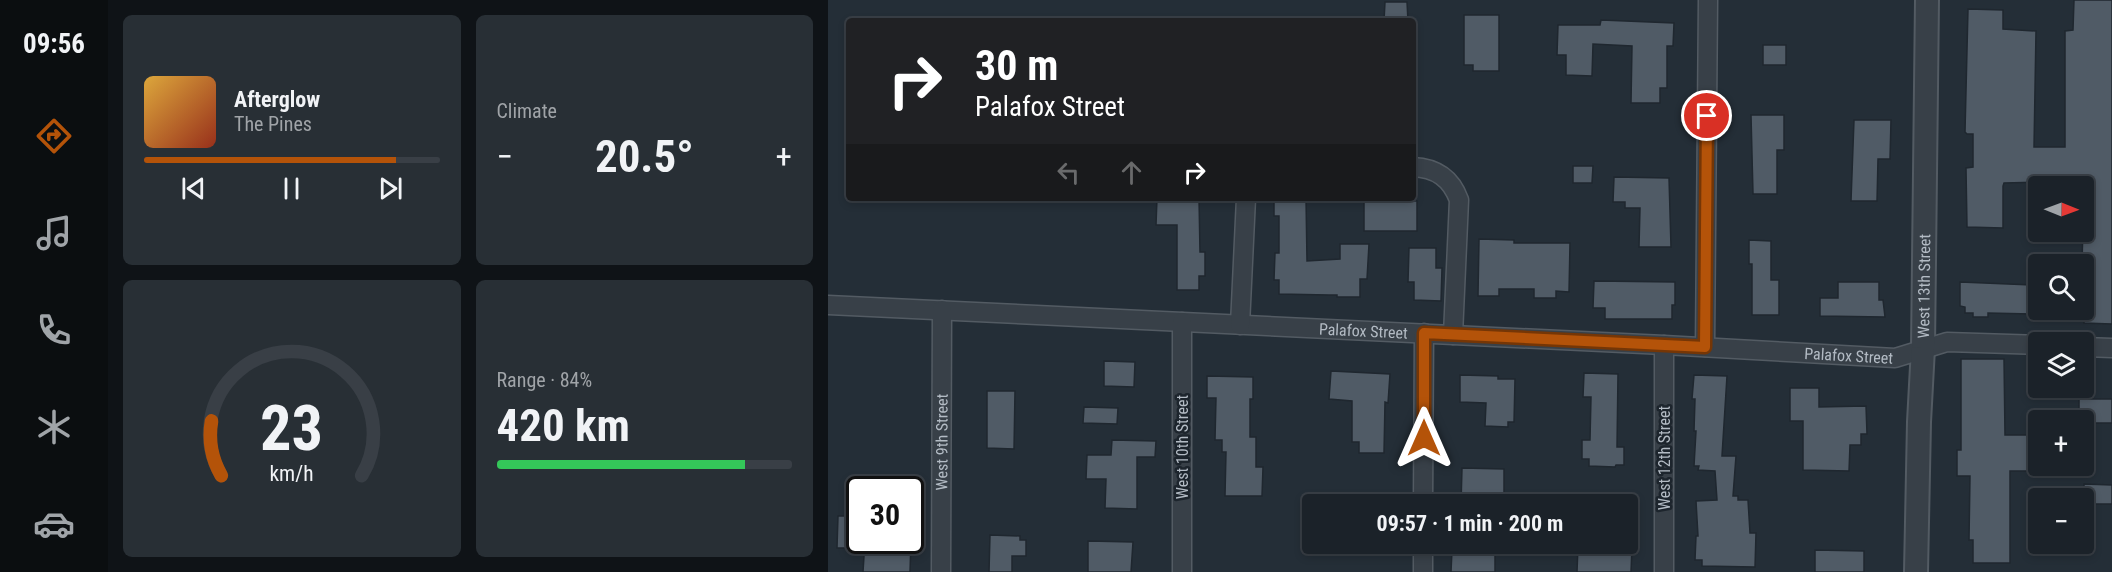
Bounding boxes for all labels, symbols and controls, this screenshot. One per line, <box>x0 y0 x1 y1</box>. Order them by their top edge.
text: 09:56 <box>23 28 85 60</box>
text: 30 m <box>975 41 1058 90</box>
icon: right <box>876 42 954 120</box>
text: Afterglow <box>234 87 320 112</box>
pin <box>1681 90 1732 141</box>
text: Palafox Street <box>975 91 1125 123</box>
text: Climate <box>497 99 557 123</box>
icon: arrive <box>1690 99 1723 132</box>
text: The Pines <box>234 112 312 136</box>
icon: directions <box>33 115 75 157</box>
text: 20.5° <box>595 130 694 183</box>
text: − <box>497 137 513 176</box>
text: + <box>776 137 792 176</box>
icon: left <box>1052 156 1085 189</box>
icon: ahead <box>1115 156 1148 189</box>
icon: right <box>1178 156 1211 189</box>
icon: previous <box>177 172 210 205</box>
icon: pause <box>275 172 308 205</box>
icon: next <box>374 172 407 205</box>
north arrow <box>2028 176 2094 242</box>
map controls <box>2028 176 2094 554</box>
icon: music <box>33 212 75 254</box>
street label: West 13th Street <box>1914 233 1934 339</box>
button: search <box>2028 254 2094 320</box>
icon: phone <box>33 309 75 351</box>
street label: Palafox Street <box>1319 319 1409 342</box>
button: layers <box>2028 332 2094 398</box>
street label: Palafox Street <box>1804 343 1894 367</box>
text: Range · 84% <box>497 368 592 392</box>
text: 23 <box>260 392 323 465</box>
street label: West 9th Street <box>932 393 951 490</box>
street label: West 10th Street <box>1173 394 1192 499</box>
text: 420 km <box>497 399 630 452</box>
street label: West 12th Street <box>1655 405 1674 510</box>
icon: climate <box>33 406 75 448</box>
position arrow <box>1392 406 1456 470</box>
button: + <box>2028 410 2094 476</box>
text: km/h <box>270 461 314 486</box>
speed limit sign: 30 <box>846 476 924 554</box>
button: − <box>2028 488 2094 554</box>
icon: car <box>33 503 75 545</box>
text: 09:57 · 1 min · 200 m <box>1377 511 1563 536</box>

